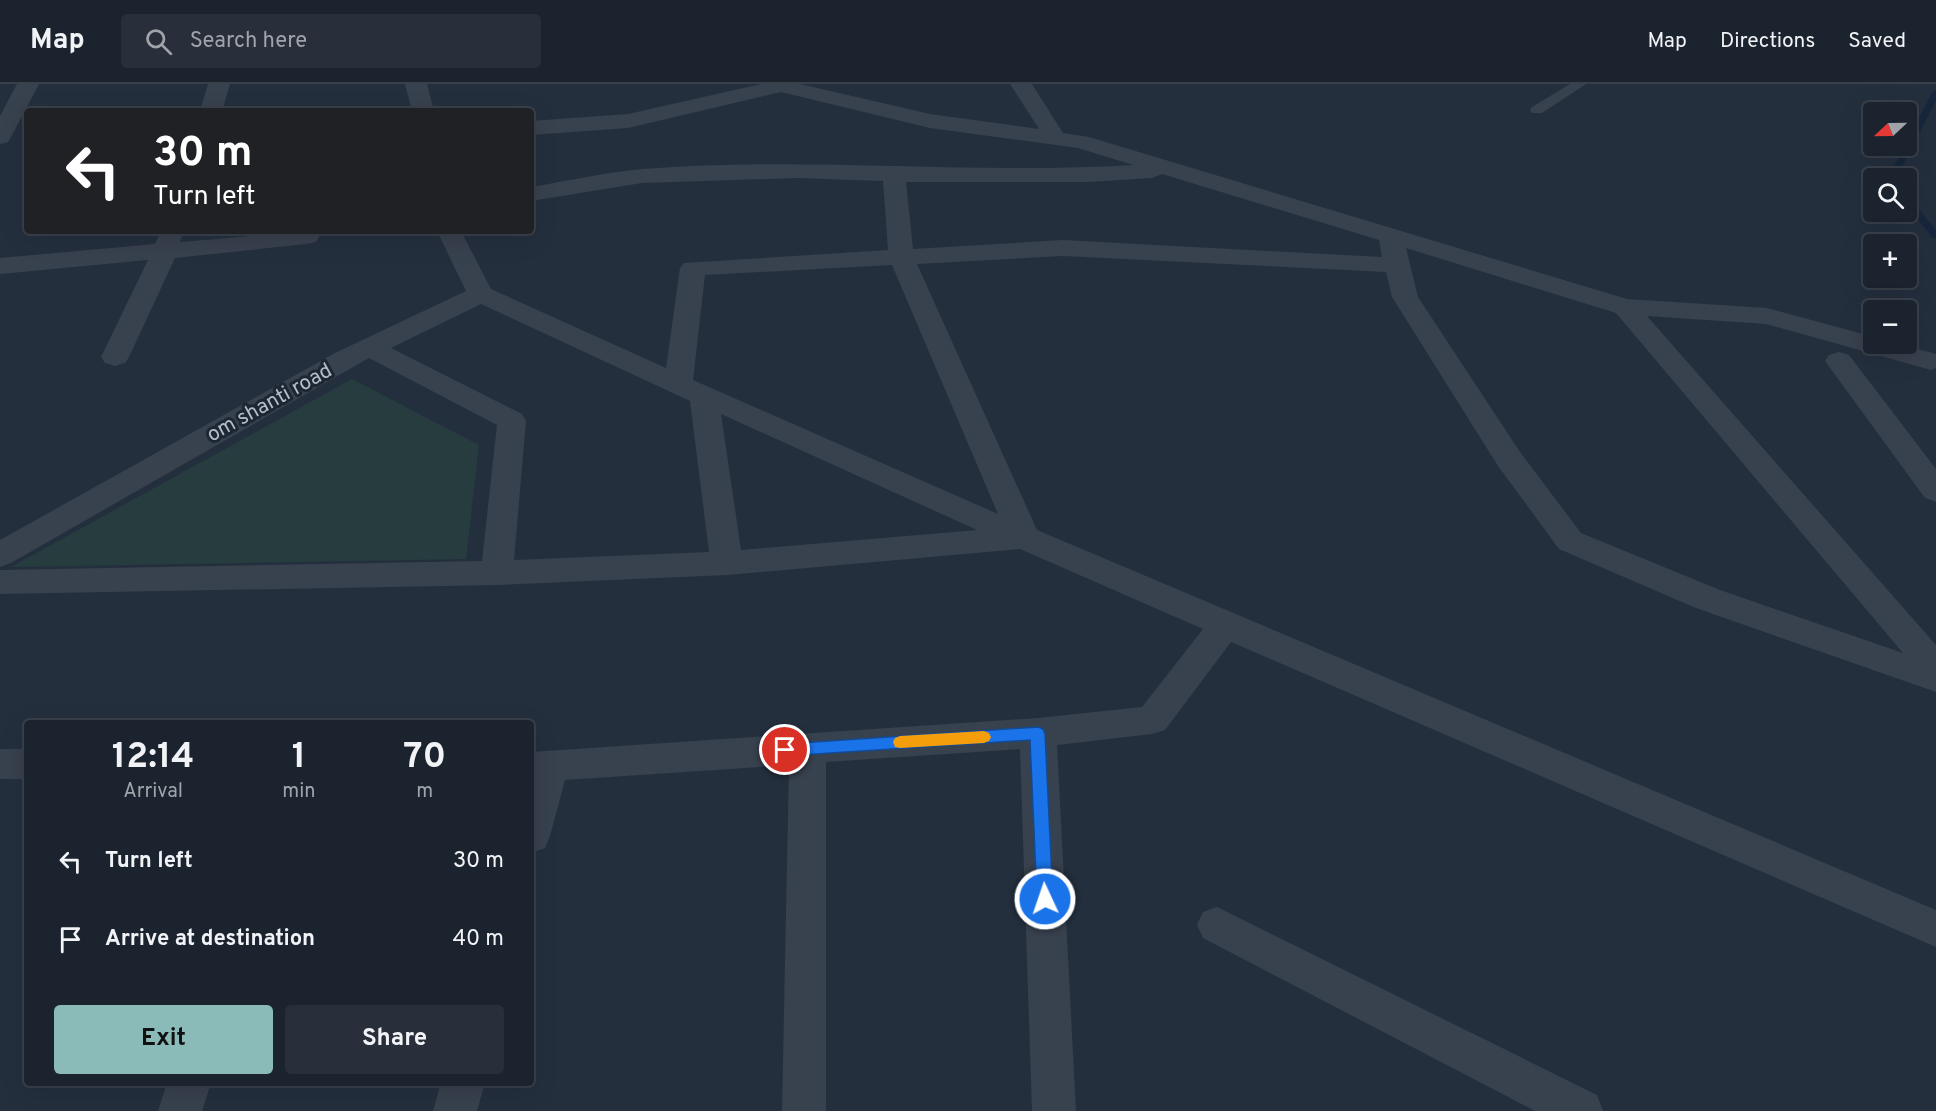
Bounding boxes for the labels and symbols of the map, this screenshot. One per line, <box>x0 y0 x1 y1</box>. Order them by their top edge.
north arrow <box>1863 102 1917 156</box>
street label: om shanti road <box>202 358 337 449</box>
pin <box>759 724 810 775</box>
position arrow <box>1013 867 1077 931</box>

